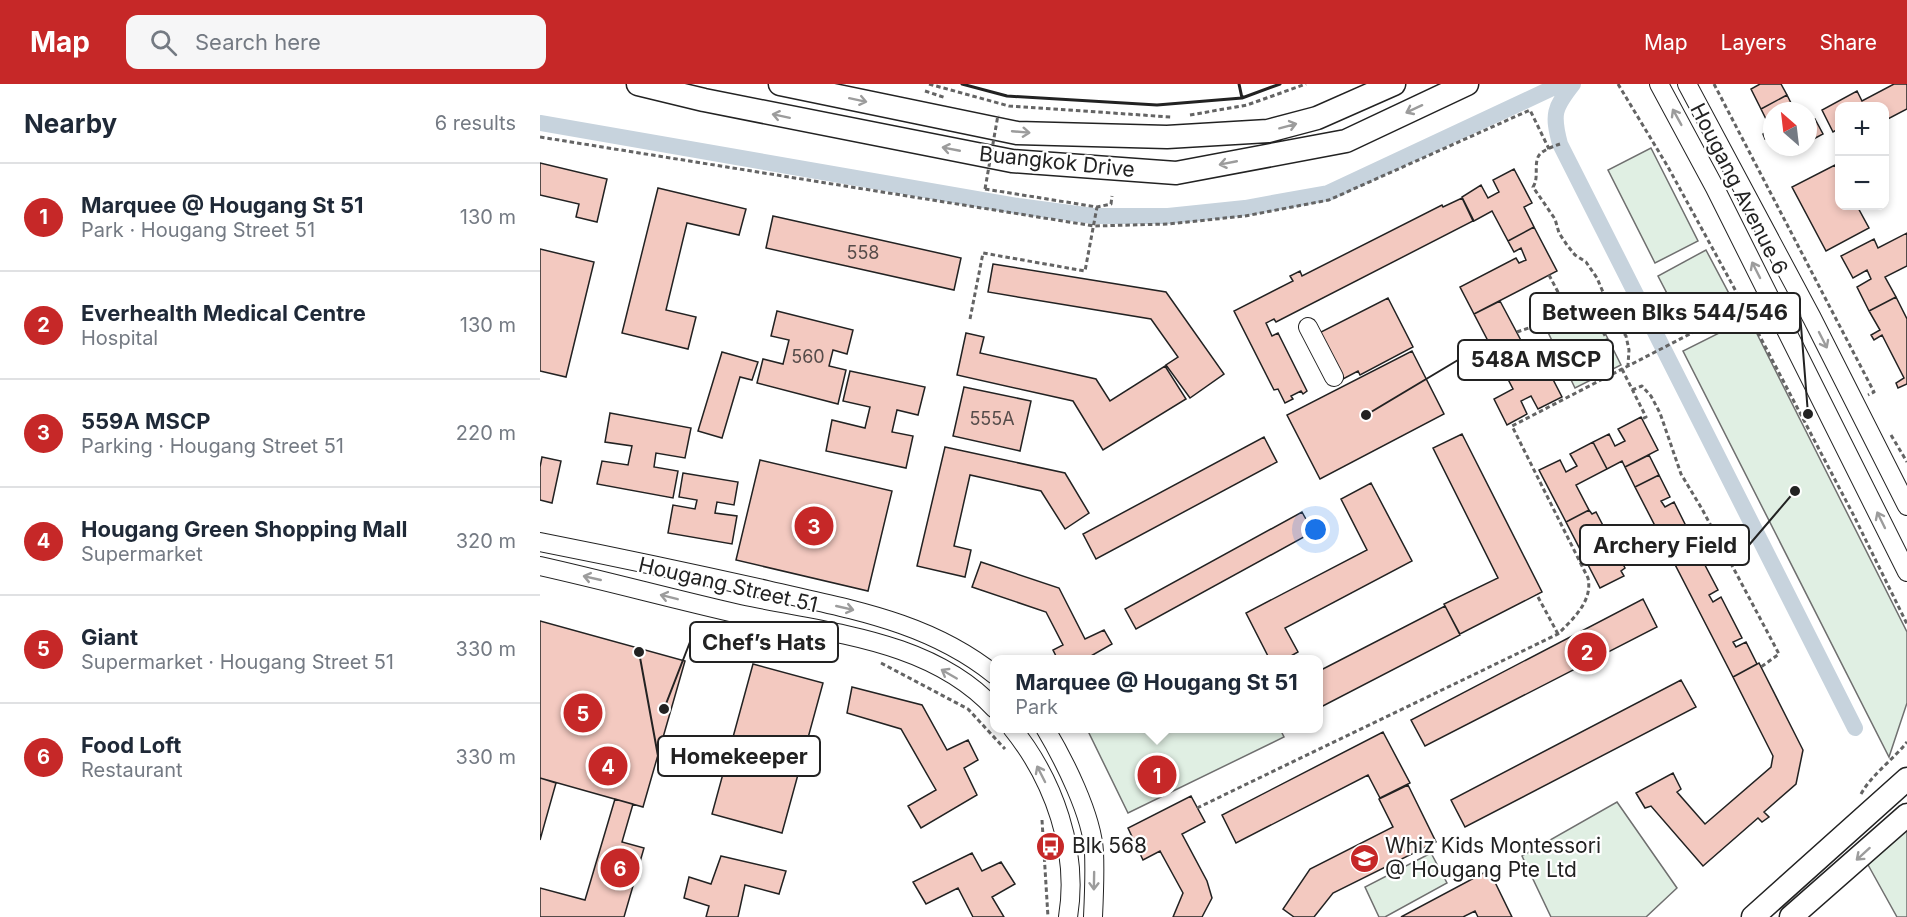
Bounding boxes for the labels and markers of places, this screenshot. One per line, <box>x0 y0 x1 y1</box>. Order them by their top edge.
callout: Between Blks 544/546 <box>1530 293 1800 333</box>
callout: 548A MSCP <box>1458 340 1613 380</box>
pin: 3 <box>794 504 834 548</box>
callout: Archery Field <box>1580 525 1749 565</box>
callout: Chef’s Hats <box>690 622 838 662</box>
pin: 2 <box>1568 630 1606 674</box>
pin: 5 <box>564 690 603 736</box>
callout: Homekeeper <box>658 736 820 776</box>
pin: 4 <box>588 744 628 788</box>
pin: 1 <box>1138 752 1176 798</box>
bus stop icon: Blk 568 <box>1035 830 1067 862</box>
place label: Blk 568 <box>1072 833 1147 858</box>
place label: Whiz Kids Montessori @ Hougang Pte Ltd <box>1385 833 1601 882</box>
school or university icon: Whiz Kids Montessori @ Hougang Pte Ltd <box>1348 842 1380 874</box>
pin: 6 <box>600 846 640 890</box>

